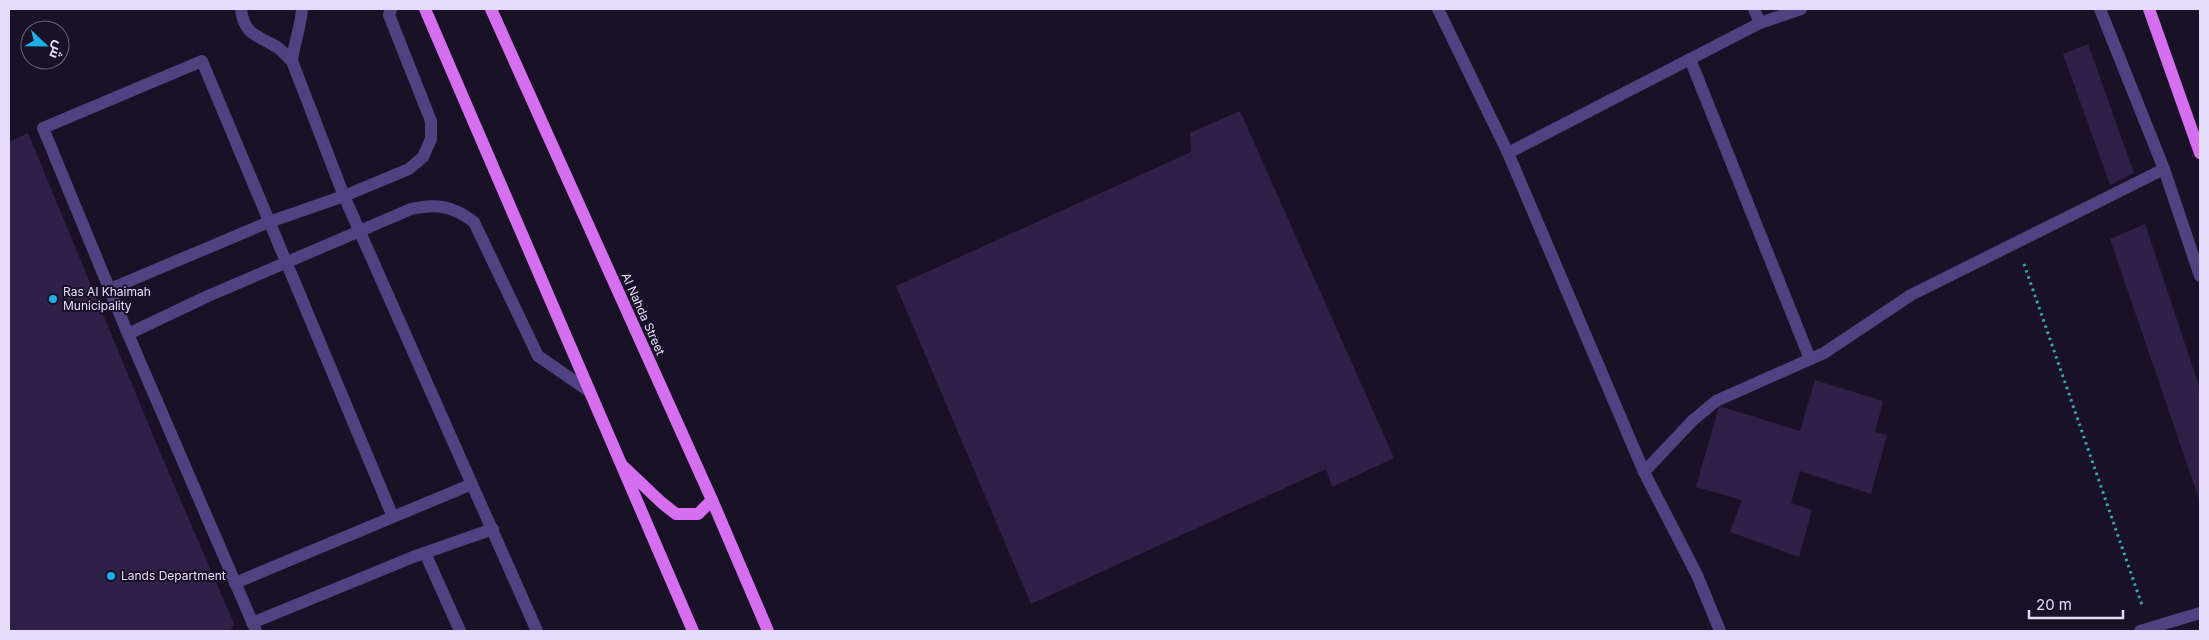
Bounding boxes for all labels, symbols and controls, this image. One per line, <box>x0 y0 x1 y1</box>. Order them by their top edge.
north arrow <box>20 20 70 70</box>
text: ش <box>45 38 69 62</box>
street label: Al Nahda Street <box>619 270 668 357</box>
place label: Ras Al Khaimah Municipality <box>63 284 151 313</box>
marker: Ras Al Khaimah Municipality <box>47 293 59 305</box>
place label: Lands Department <box>121 568 226 583</box>
marker: Lands Department <box>105 570 117 582</box>
scale bar <box>2029 588 2123 620</box>
text: 20 m <box>2036 595 2072 614</box>

